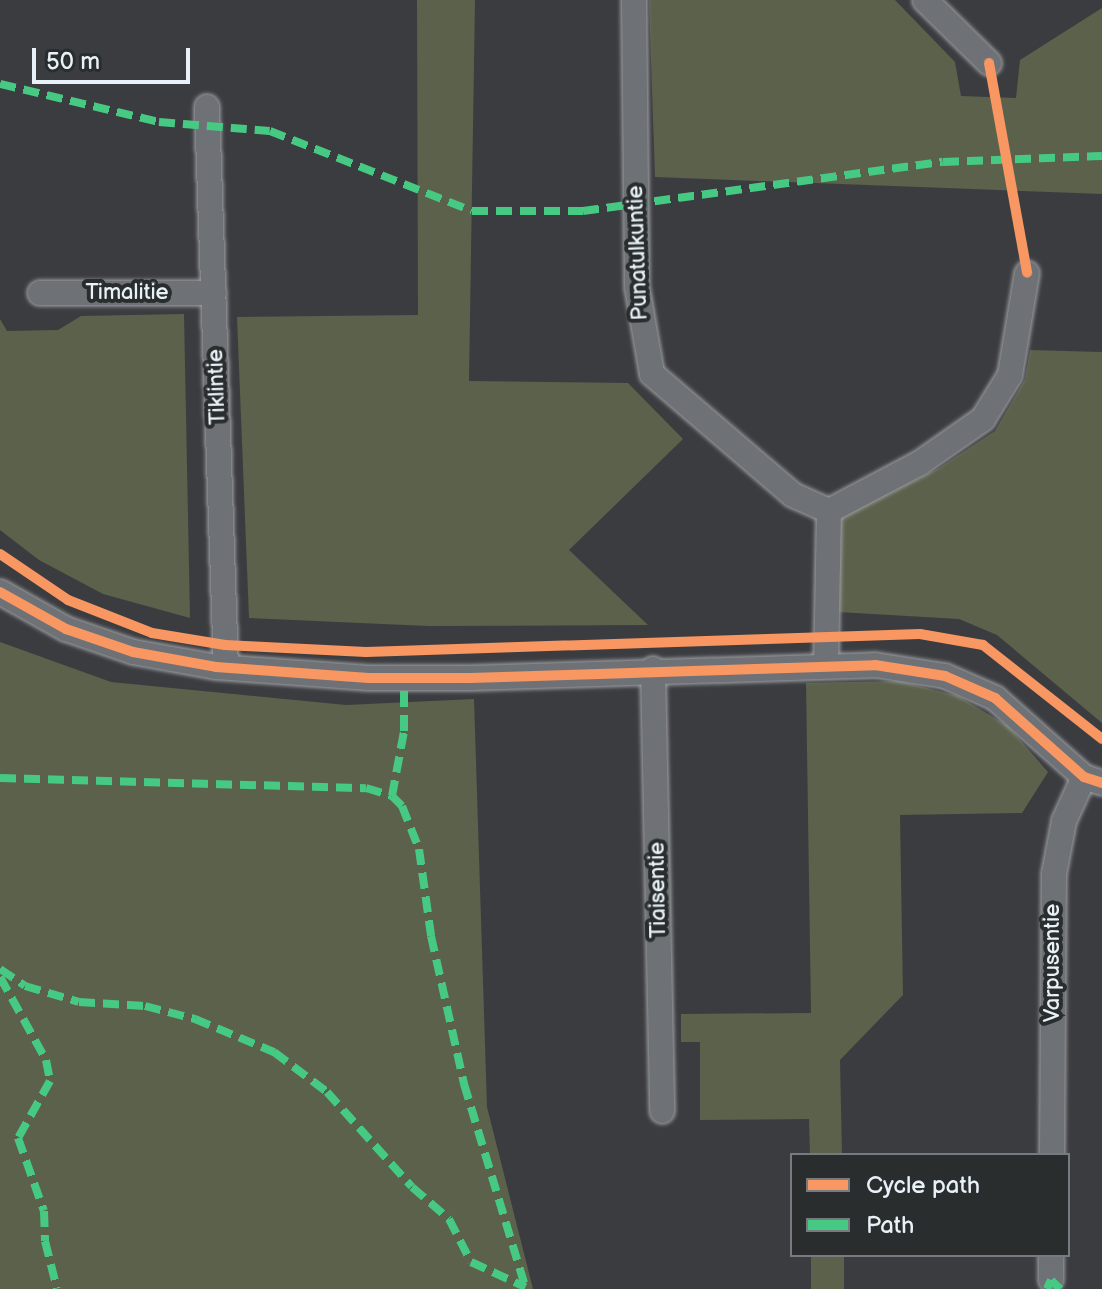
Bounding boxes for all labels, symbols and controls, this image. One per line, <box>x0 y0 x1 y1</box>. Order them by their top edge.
scale bar <box>36 32 194 82</box>
text: 50 m <box>46 47 100 76</box>
street label: Punatulkuntie <box>622 185 654 321</box>
street label: Timalitie <box>85 280 169 306</box>
street label: Tiklintie <box>202 349 232 425</box>
street label: Tiaisentie <box>644 842 672 938</box>
street label: Varpusentie <box>1040 904 1066 1022</box>
legend <box>790 1153 1070 1257</box>
text: Cycle path <box>866 1171 980 1200</box>
text: Path <box>866 1211 914 1240</box>

